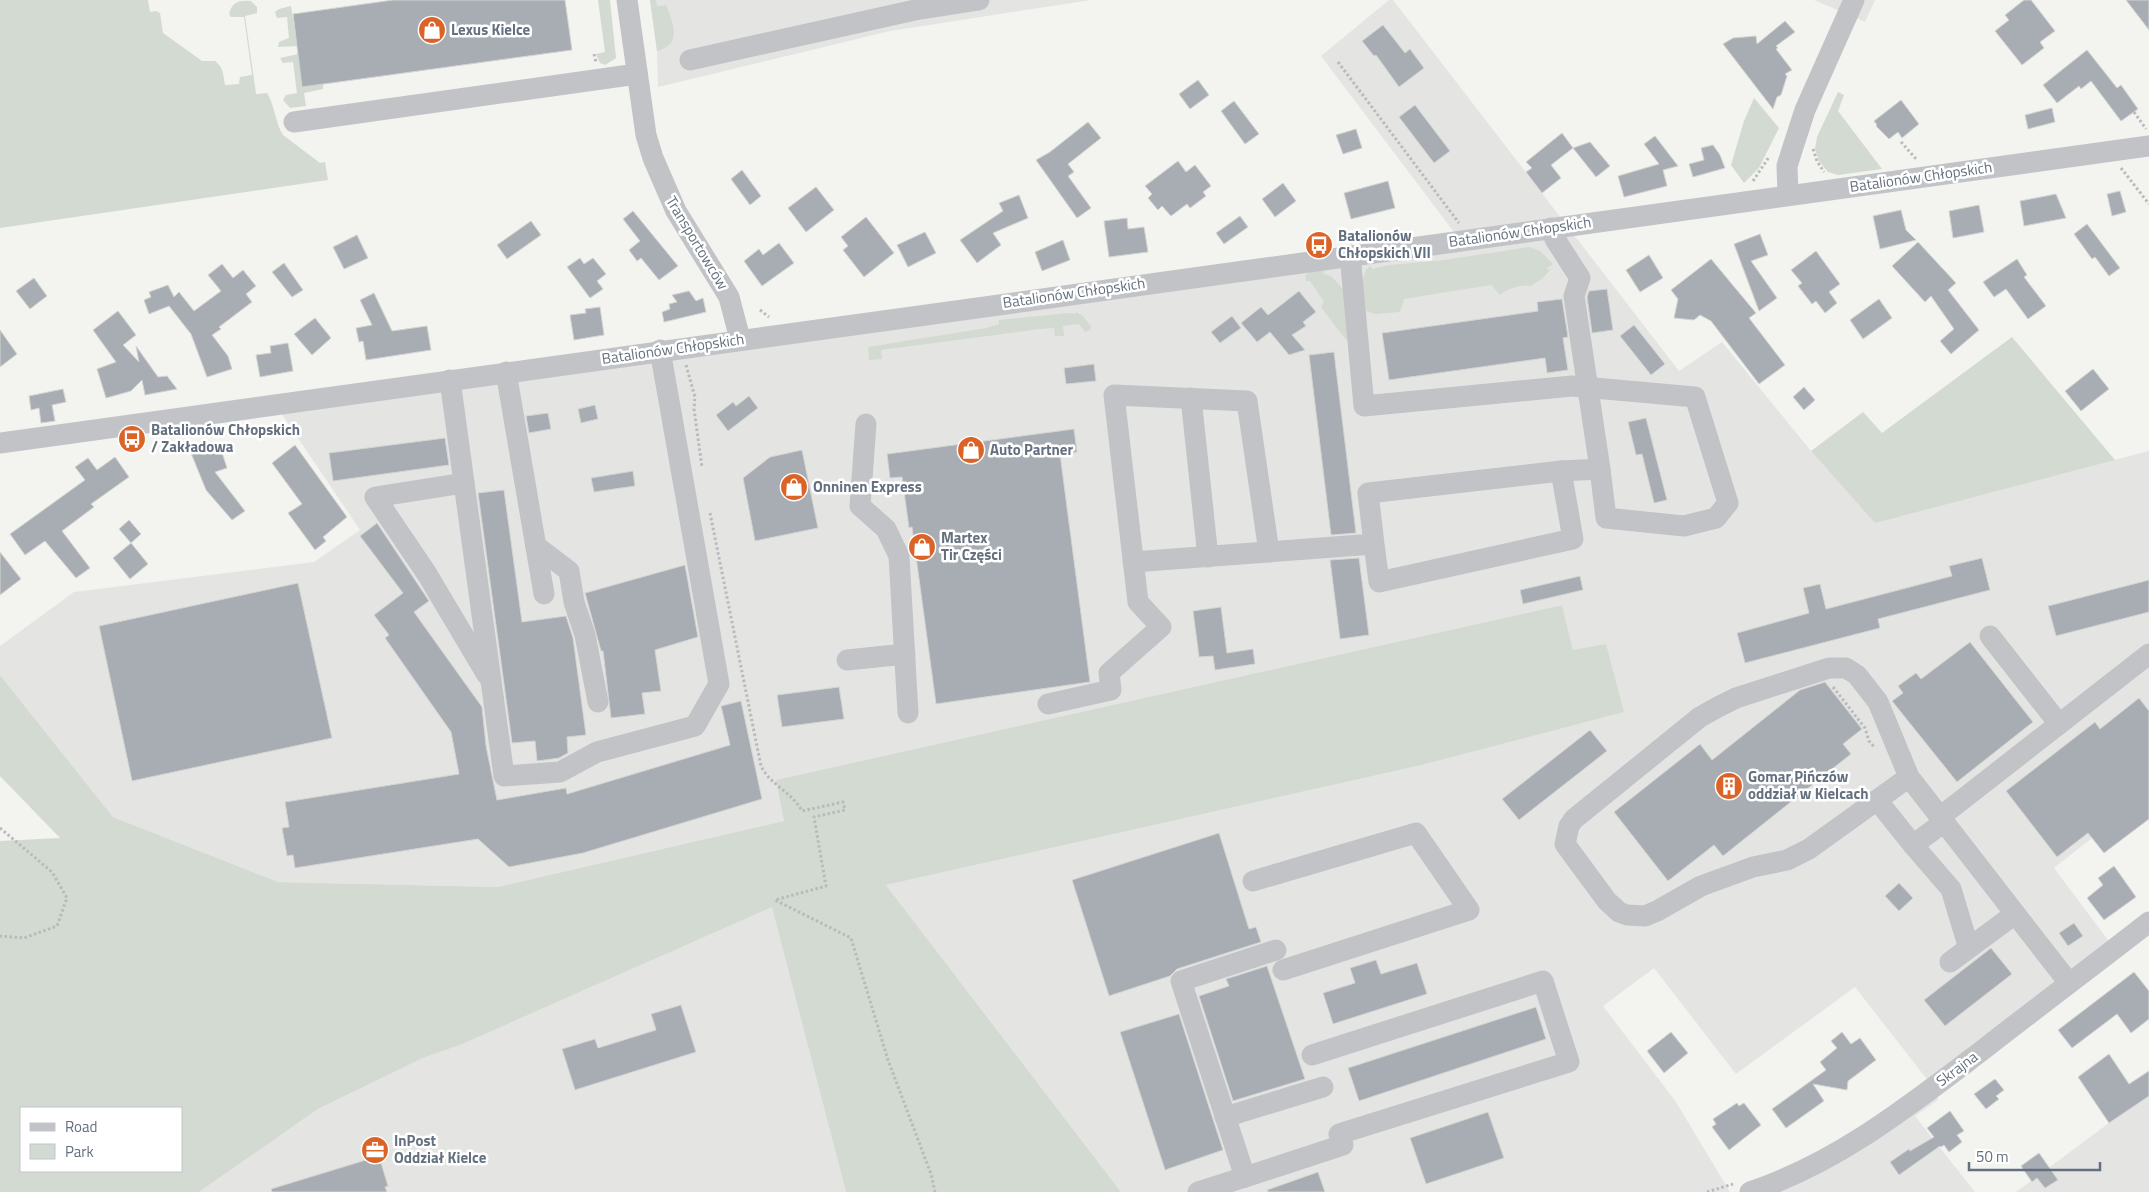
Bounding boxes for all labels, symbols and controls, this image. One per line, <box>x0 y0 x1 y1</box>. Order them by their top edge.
shop icon: Lexus Kielce <box>417 15 447 45</box>
place label: Lexus Kielce <box>451 18 531 41</box>
street label: Batalionów Chłopskich <box>1848 155 1994 198</box>
street label: Transportowców <box>660 192 734 294</box>
street label: Batalionów Chłopskich <box>1447 210 1593 253</box>
place label: Batalionów Chłopskich VII <box>1338 224 1431 264</box>
bus stop icon: Batalionów Chłopskich VII <box>1304 230 1334 260</box>
street label: Batalionów Chłopskich <box>1001 271 1147 314</box>
street label: Batalionów Chłopskich <box>600 327 746 370</box>
place label: Batalionów Chłopskich / Zakładowa <box>151 418 300 458</box>
bus stop icon: Batalionów Chłopskich / Zakładowa <box>117 424 147 454</box>
shop icon: Auto Partner <box>956 435 986 465</box>
place label: Auto Partner <box>990 438 1073 461</box>
shop icon: Onninen Express <box>779 472 809 502</box>
place label: Onninen Express <box>813 475 922 498</box>
place label: Martex Tir Części <box>941 526 1002 566</box>
shop icon: Martex Tir Części <box>907 532 937 562</box>
place label: Gomar Pińczów oddział w Kielcach <box>1748 765 1869 805</box>
building icon: Gomar Pińczów oddział w Kielcach <box>1714 771 1744 801</box>
street label: Skrajna <box>1931 1045 1983 1092</box>
legend <box>20 1107 182 1172</box>
text: Road <box>65 1115 97 1138</box>
place label: InPost Oddział Kielce <box>394 1129 487 1169</box>
office icon: InPost Oddział Kielce <box>360 1135 390 1165</box>
text: Park <box>65 1140 94 1163</box>
scale bar <box>1969 1140 2100 1172</box>
text: 50 m <box>1976 1145 2009 1168</box>

